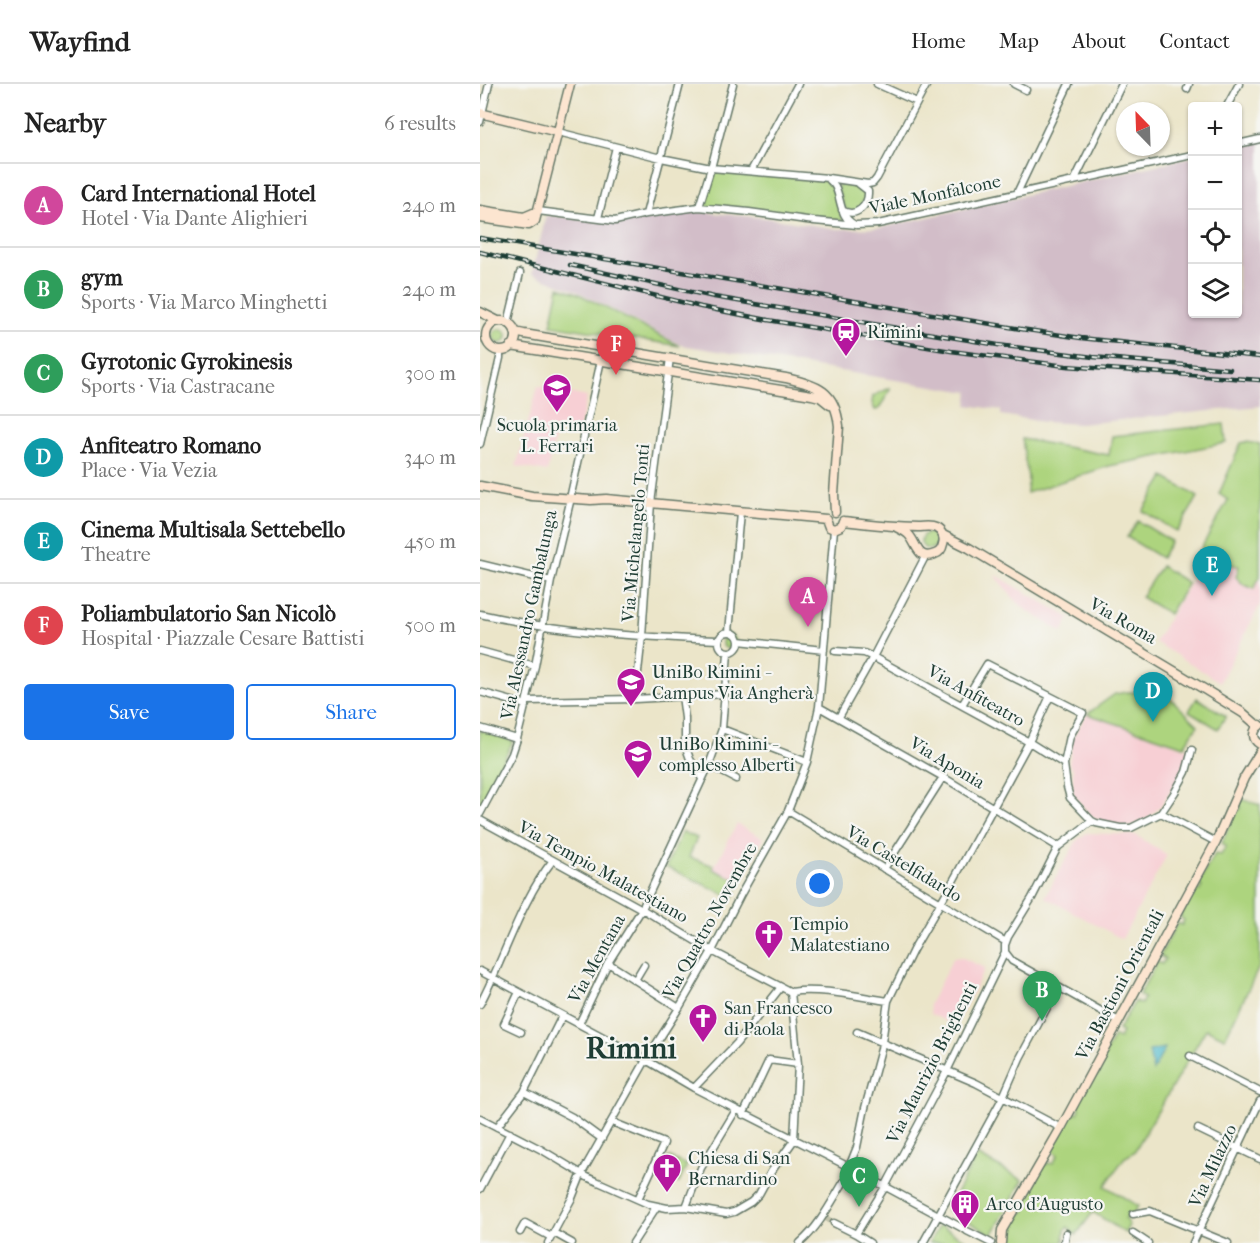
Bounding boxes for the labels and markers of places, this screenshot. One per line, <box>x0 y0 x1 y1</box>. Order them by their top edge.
station icon: Rimini <box>830 316 862 358</box>
place label: Rimini <box>867 322 922 343</box>
pin: F <box>596 326 636 375</box>
school or university icon: Scuola primaria L. Ferrari <box>541 372 573 414</box>
place label: Scuola primaria L. Ferrari <box>497 415 618 457</box>
pin: E <box>1192 546 1232 596</box>
pin: A <box>788 578 828 627</box>
place label: UniBo Rimini - Campus Via Angherà <box>652 662 814 704</box>
school or university icon: UniBo Rimini - Campus Via Angherà <box>615 666 647 708</box>
pin: D <box>1134 672 1172 722</box>
place label: UniBo Rimini - complesso Alberti <box>659 734 796 776</box>
school or university icon: UniBo Rimini - complesso Alberti <box>622 738 654 780</box>
place label: Tempio Malatestiano <box>790 914 890 956</box>
church icon: Tempio Malatestiano <box>753 918 785 960</box>
pin: B <box>1022 972 1062 1021</box>
place label: San Francesco di Paola <box>724 998 832 1040</box>
church icon: San Francesco di Paola <box>687 1002 719 1044</box>
place label: Chiesa di San Bernardino <box>688 1148 791 1190</box>
church icon: Chiesa di San Bernardino <box>651 1152 683 1194</box>
pin: C <box>840 1158 878 1207</box>
building icon: Arco d'Augusto <box>949 1188 981 1230</box>
place label: Arco d'Augusto <box>985 1194 1103 1215</box>

